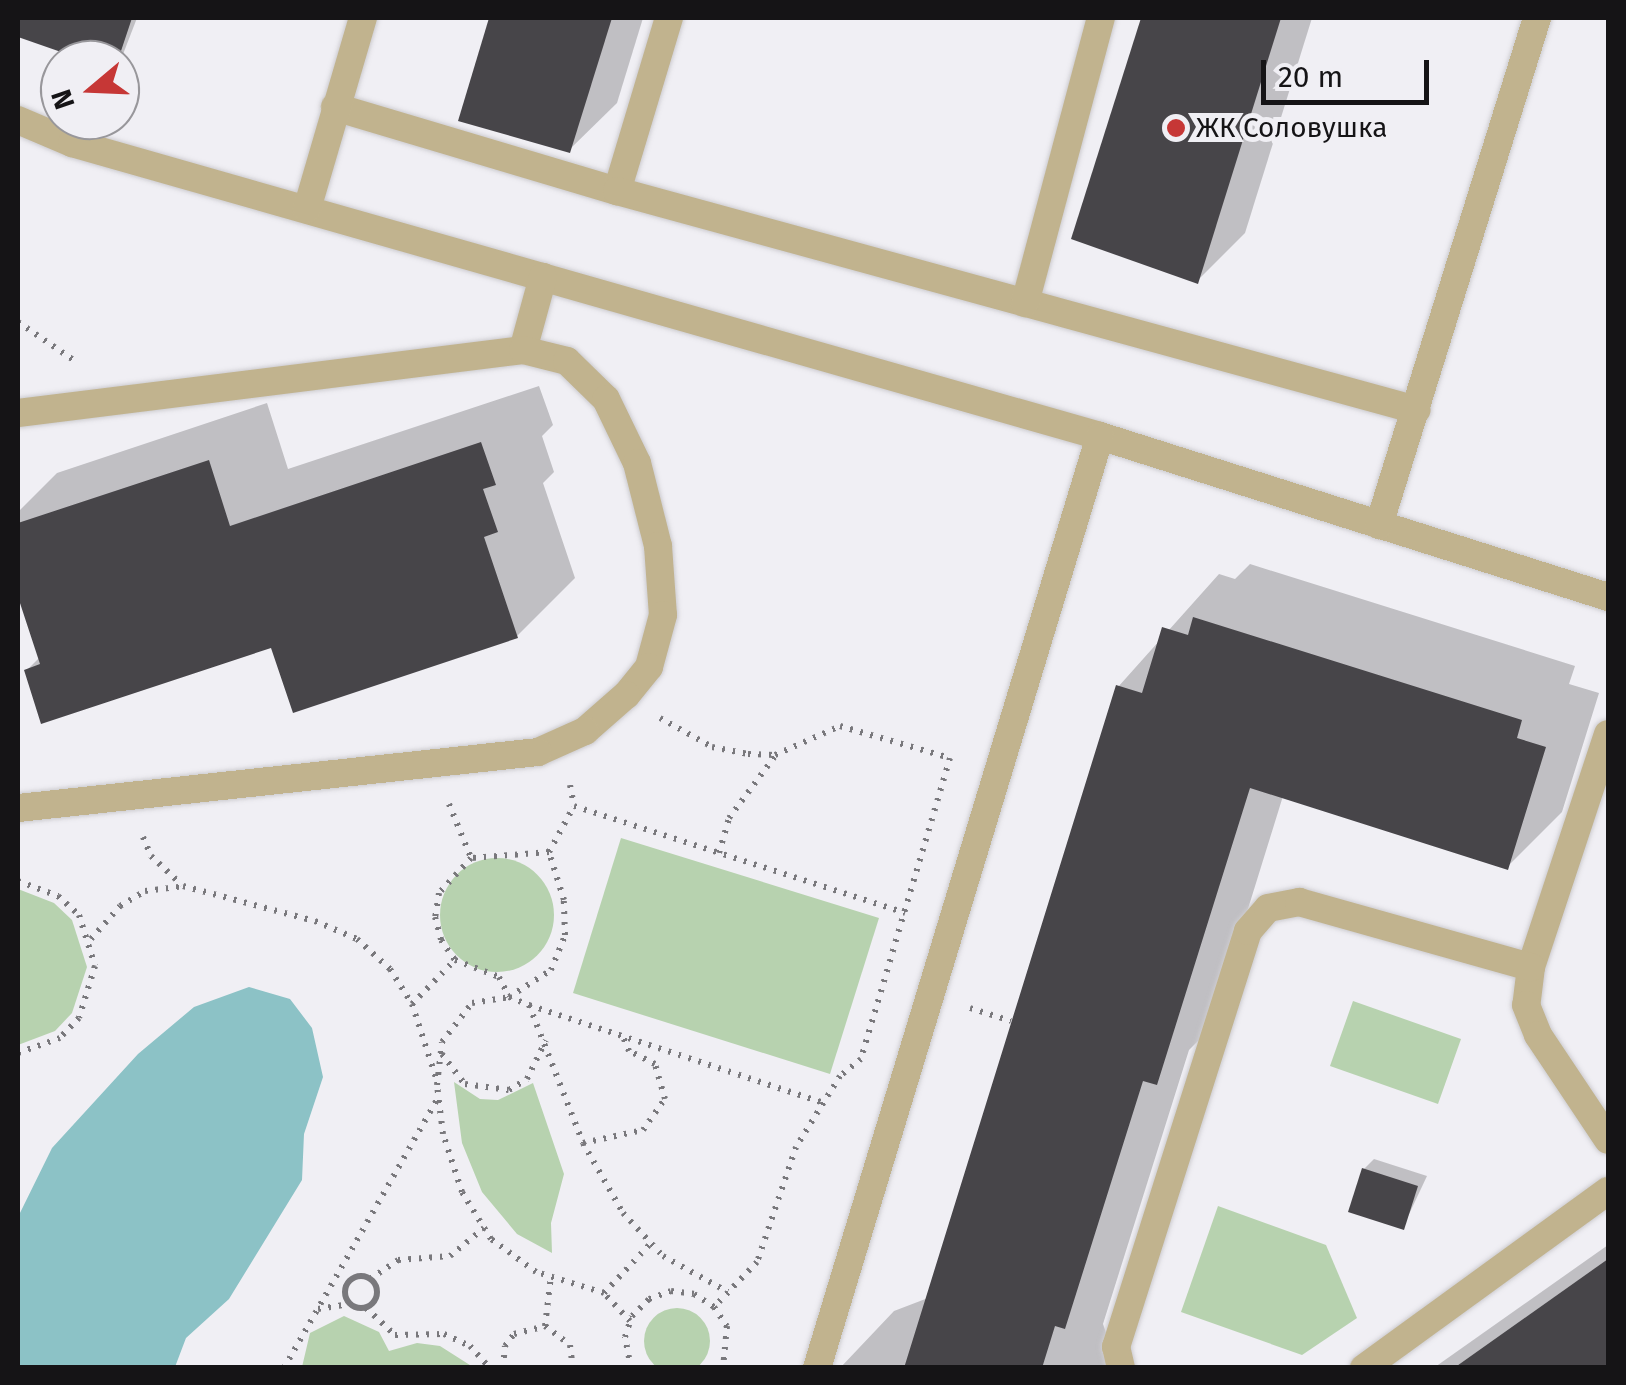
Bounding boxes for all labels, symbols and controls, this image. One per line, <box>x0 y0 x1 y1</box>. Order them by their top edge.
north arrow <box>40 40 140 140</box>
scale bar <box>1266 40 1434 102</box>
text: 20 m <box>1278 59 1343 95</box>
text: N <box>44 85 82 113</box>
place label: ЖК Соловушка <box>1196 111 1387 145</box>
marker: ЖК Соловушка <box>1165 117 1187 139</box>

